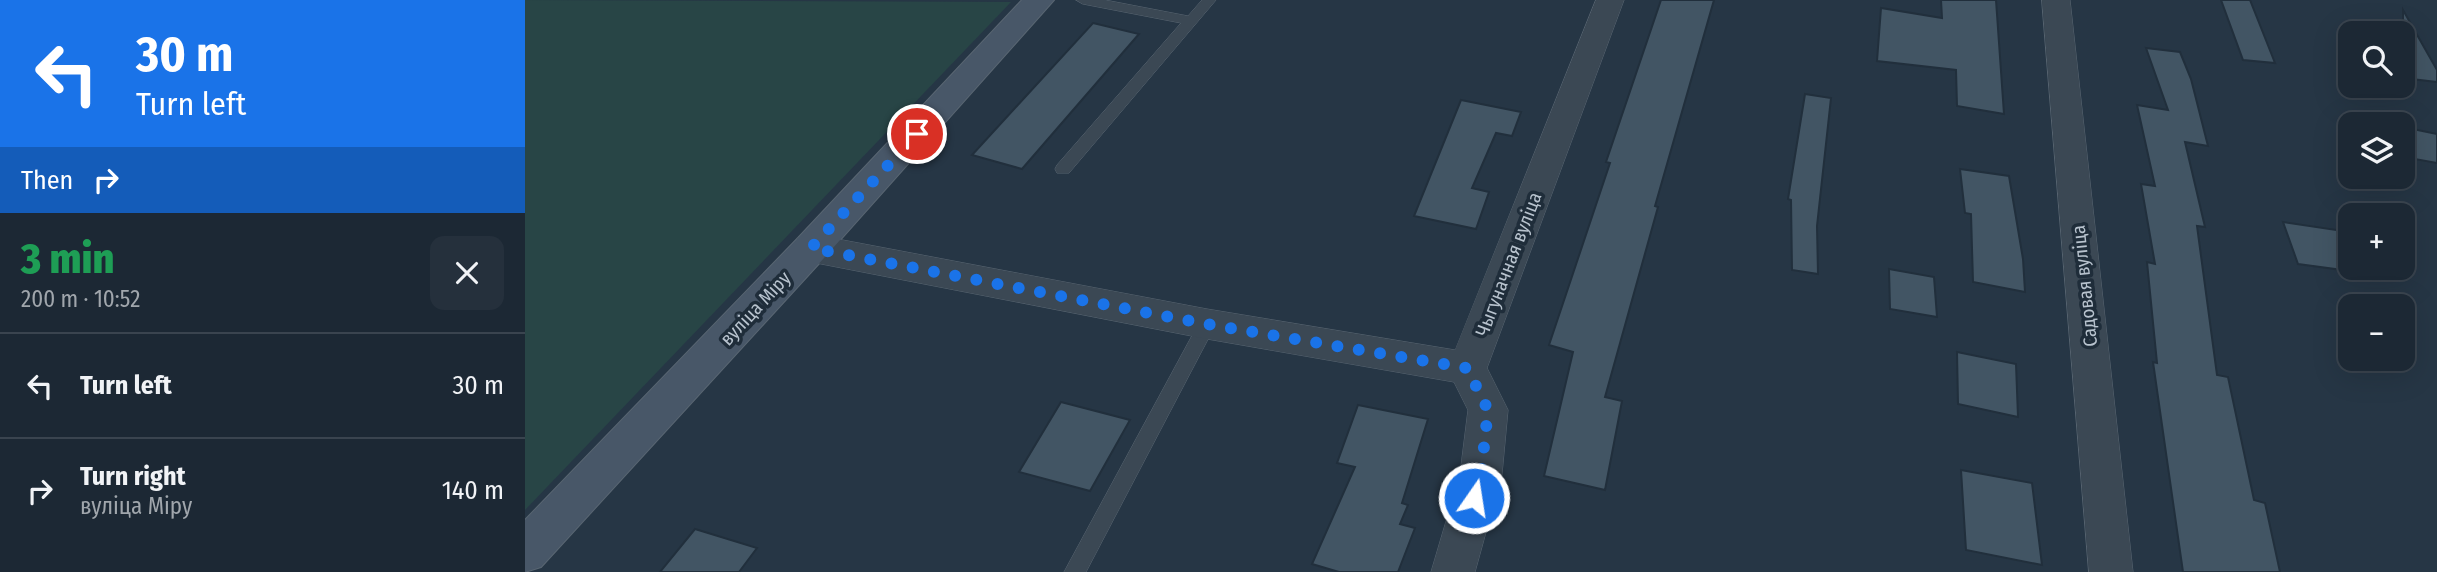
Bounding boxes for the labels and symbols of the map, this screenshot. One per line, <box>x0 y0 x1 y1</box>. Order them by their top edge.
pin <box>887 104 947 164</box>
street label: Чыгуначная вуліца <box>1470 189 1547 339</box>
street label: Садовая вуліца <box>2067 224 2102 348</box>
street label: вуліца Міру <box>715 266 796 350</box>
position arrow <box>1437 461 1511 535</box>

